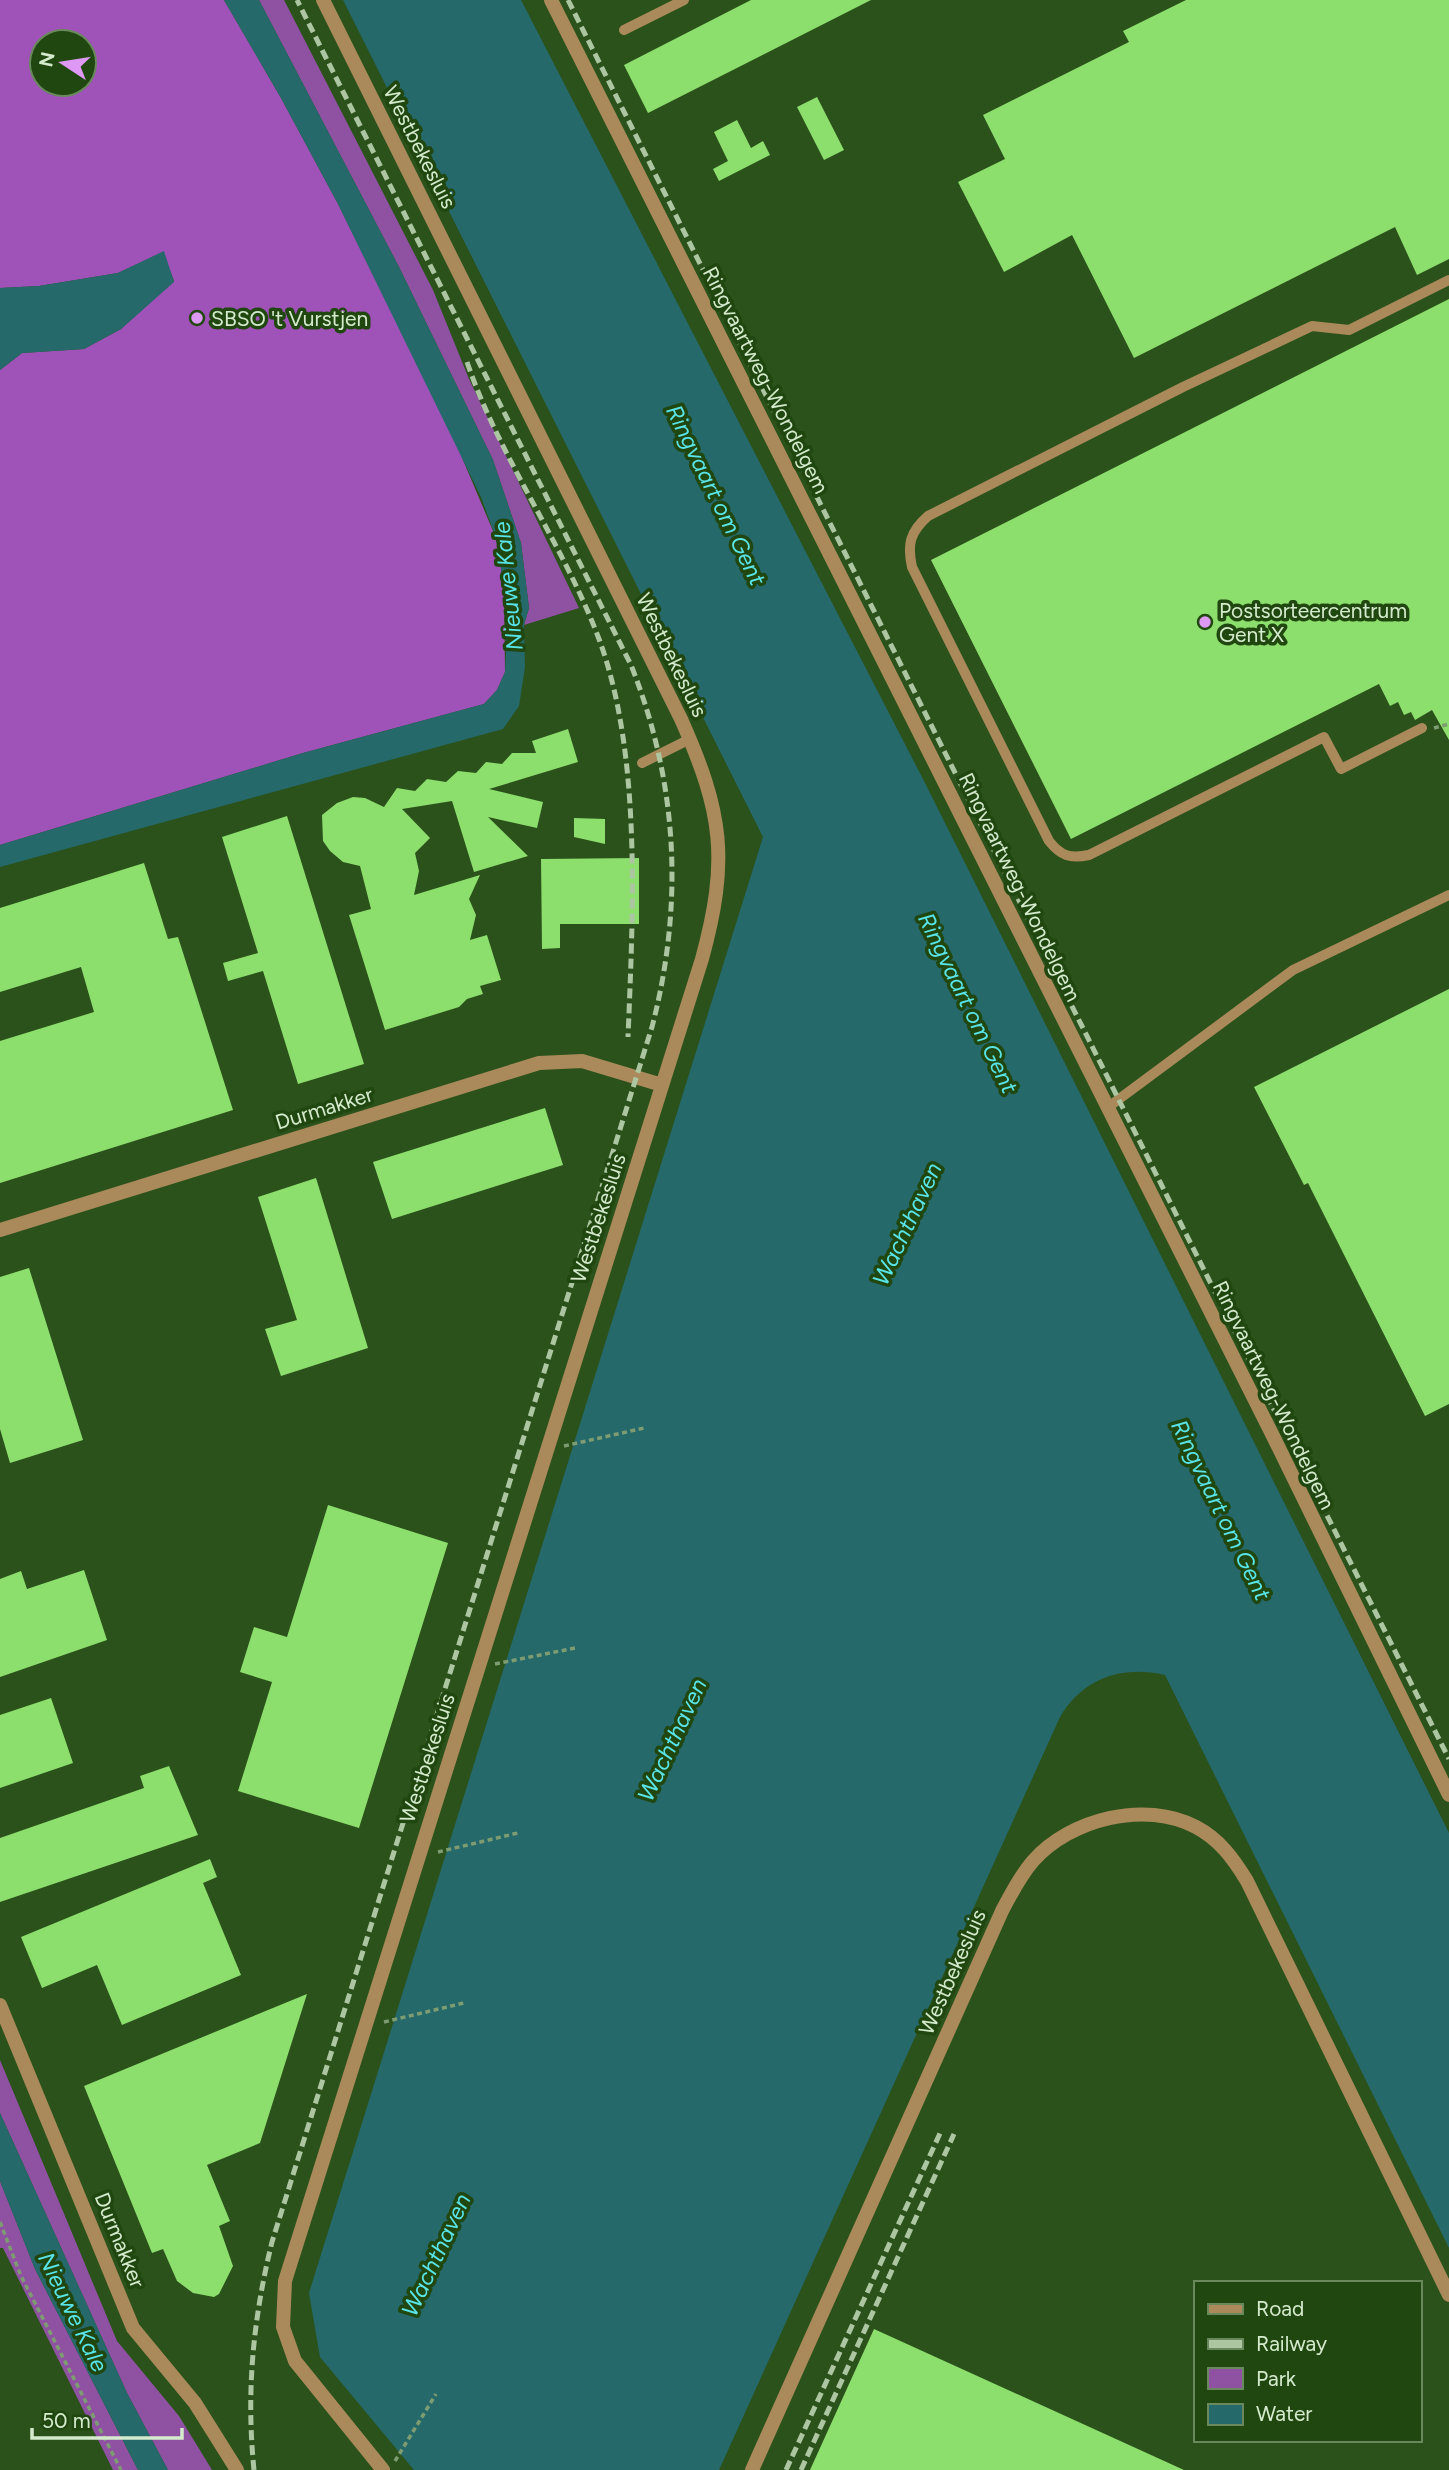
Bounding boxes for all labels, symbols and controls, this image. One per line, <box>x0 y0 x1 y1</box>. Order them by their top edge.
north arrow <box>28 28 98 98</box>
text: N <box>34 50 60 69</box>
street label: Westbekesluis <box>378 81 462 213</box>
street label: Ringvaartweg-Wondelgem <box>698 262 834 498</box>
place label: SBSO 't Vurstjen <box>211 306 368 331</box>
marker: SBSO 't Vurstjen <box>189 310 205 326</box>
water label: Ringvaart om Gent <box>660 400 772 590</box>
water label: Nieuwe Kale <box>487 520 529 652</box>
street label: Westbekesluis <box>631 589 713 721</box>
place label: Postsorteercentrum Gent X <box>1219 598 1407 647</box>
marker: Postsorteercentrum Gent X <box>1197 614 1213 630</box>
street label: Ringvaartweg-Wondelgem <box>954 769 1086 1005</box>
water label: Ringvaart om Gent <box>912 908 1024 1098</box>
street label: Durmakker <box>272 1081 376 1135</box>
street label: Westbekesluis <box>565 1150 631 1286</box>
water label: Wachthaven <box>866 1158 948 1290</box>
street label: Ringvaartweg-Wondelgem <box>1208 1277 1340 1513</box>
water label: Ringvaart om Gent <box>1165 1415 1277 1605</box>
water label: Wachthaven <box>631 1674 713 1806</box>
street label: Westbekesluis <box>394 1690 460 1826</box>
street label: Westbekesluis <box>913 1905 991 2039</box>
street label: Durmakker <box>90 2189 150 2291</box>
water label: Wachthaven <box>395 2189 477 2321</box>
water label: Nieuwe Kale <box>32 2248 114 2377</box>
legend <box>1194 2281 1421 2442</box>
text: Road <box>1256 2296 1304 2321</box>
text: Railway <box>1256 2331 1327 2356</box>
text: Park <box>1256 2366 1297 2391</box>
scale bar <box>32 2396 182 2440</box>
text: Water <box>1256 2401 1312 2426</box>
text: 50 m <box>42 2408 91 2433</box>

